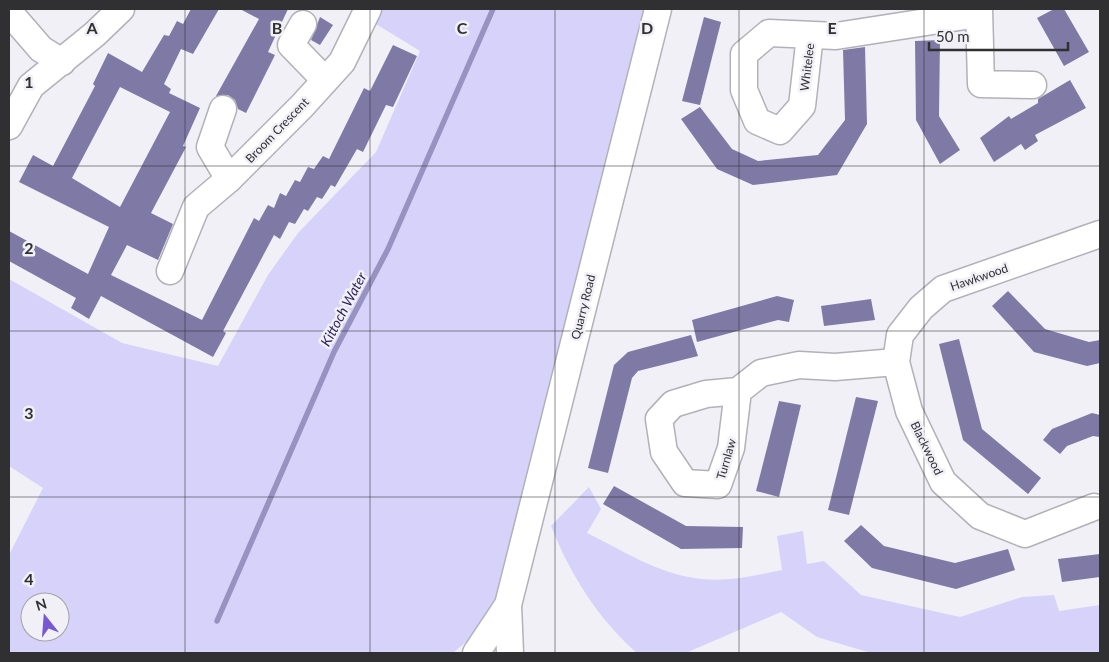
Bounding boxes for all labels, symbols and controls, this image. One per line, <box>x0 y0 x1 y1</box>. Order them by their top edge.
text: A <box>85 18 98 37</box>
text: B <box>272 18 282 37</box>
text: C <box>457 18 468 37</box>
text: D <box>641 18 653 37</box>
text: E <box>827 18 837 37</box>
scale bar <box>929 20 1068 52</box>
text: 50 m <box>936 27 970 45</box>
street label: Whitelee <box>797 42 817 92</box>
text: 1 <box>24 72 34 91</box>
street label: Broom Crescent <box>242 94 312 166</box>
text: 2 <box>24 238 34 257</box>
street label: Hawkwood <box>948 260 1010 294</box>
water label: Kittoch Water <box>316 269 370 349</box>
street label: Quarry Road <box>568 273 598 341</box>
text: 3 <box>24 403 34 422</box>
street label: Blackwood <box>908 419 946 477</box>
street label: Turnlaw <box>713 436 739 481</box>
text: 4 <box>24 569 34 588</box>
north arrow <box>20 592 70 642</box>
text: N <box>33 594 49 614</box>

